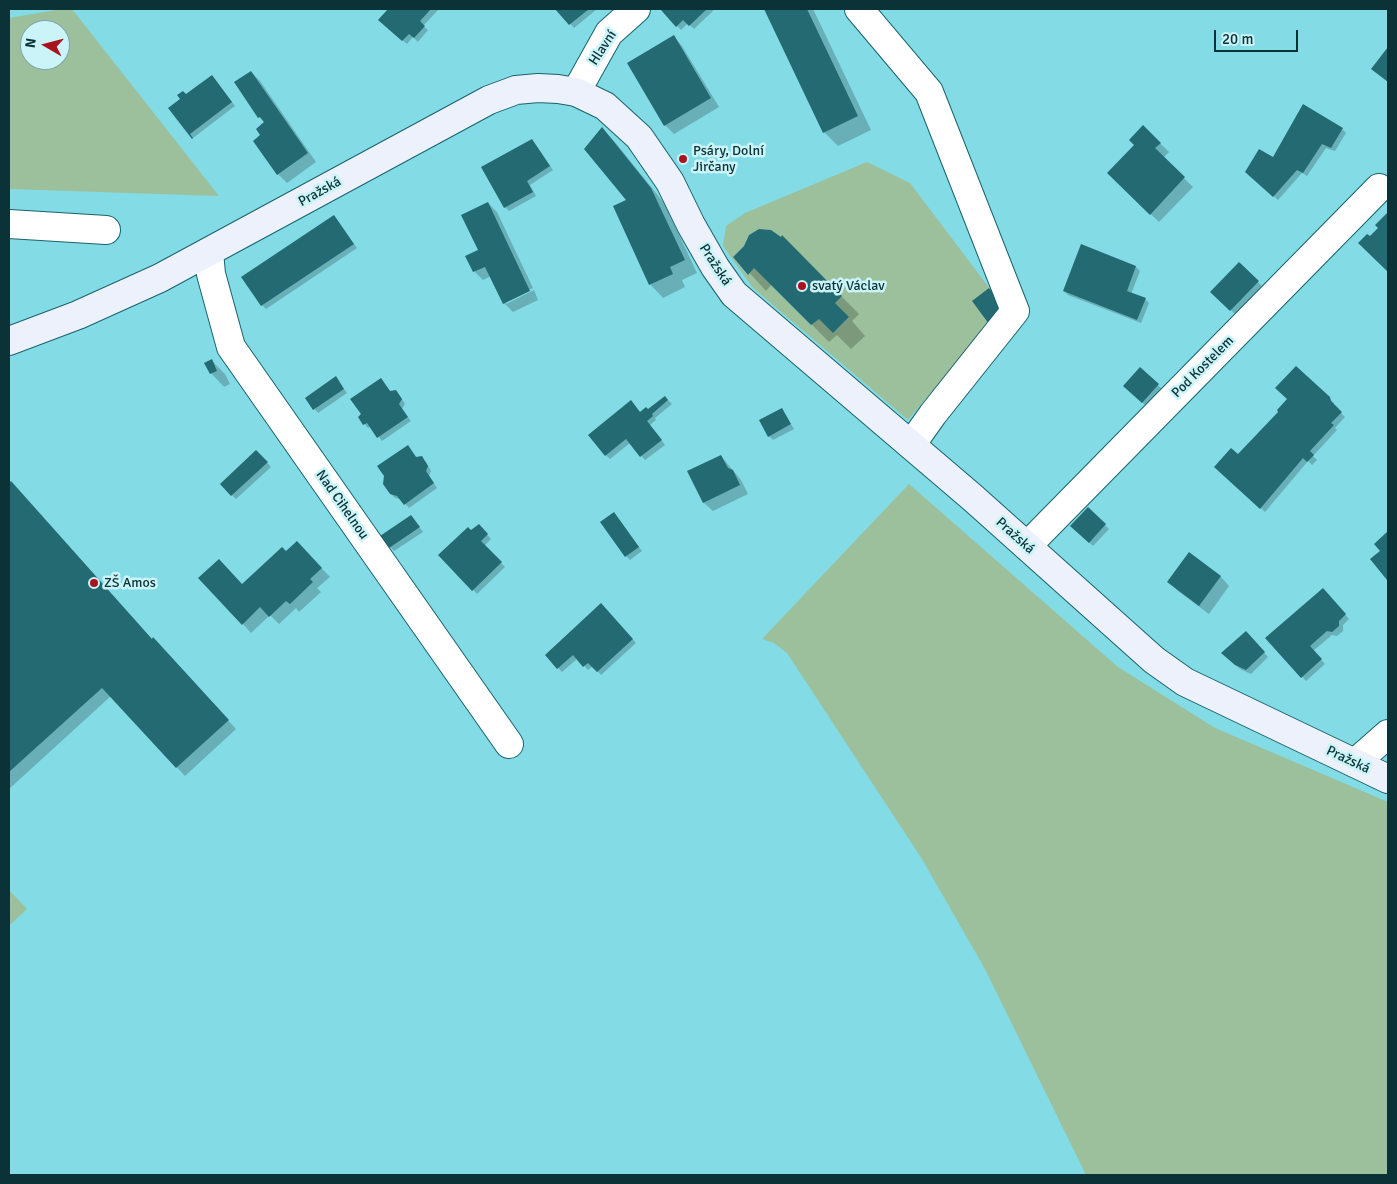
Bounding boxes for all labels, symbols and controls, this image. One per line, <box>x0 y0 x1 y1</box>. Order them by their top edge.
north arrow <box>20 20 70 70</box>
scale bar <box>1217 20 1301 52</box>
street label: Hlavní <box>586 27 620 69</box>
text: 20 m <box>1222 30 1253 48</box>
text: N <box>22 37 40 49</box>
place label: Psáry, Dolní Jirčany <box>693 143 764 176</box>
marker: Psáry, Dolní Jirčany <box>677 153 689 165</box>
street label: Pražská <box>296 173 344 211</box>
street label: Pražská <box>695 241 735 289</box>
place label: svatý Václav <box>812 278 885 294</box>
marker: svatý Václav <box>796 280 808 292</box>
street label: Pod Kostelem <box>1169 333 1237 401</box>
street label: Nad Cihelnou <box>312 467 372 543</box>
street label: Pražská <box>992 514 1038 558</box>
place label: ZŠ Amos <box>104 575 156 591</box>
marker: ZŠ Amos <box>88 577 100 589</box>
street label: Pražská <box>1323 743 1373 777</box>

